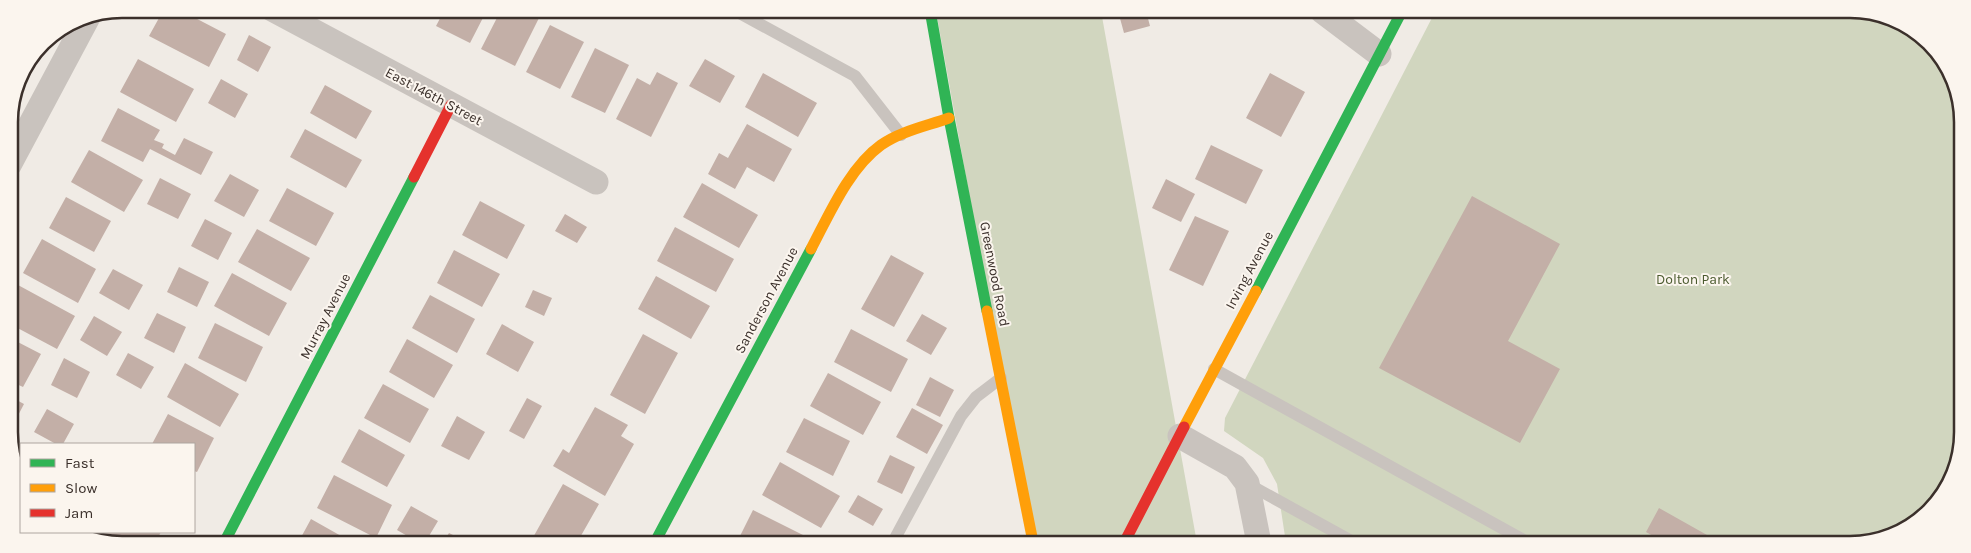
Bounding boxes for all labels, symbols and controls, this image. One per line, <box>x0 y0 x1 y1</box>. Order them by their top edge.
street label: East 146th Street <box>382 64 485 129</box>
street label: Greenwood Road <box>976 220 1013 328</box>
street label: Irving Avenue <box>1222 228 1277 312</box>
street label: Sanderson Avenue <box>731 244 802 356</box>
street label: Murray Avenue <box>297 270 354 362</box>
park label: Dolton Park <box>1656 271 1730 288</box>
legend <box>20 443 195 533</box>
text: Fast <box>65 454 95 472</box>
text: Slow <box>65 479 97 497</box>
text: Jam <box>65 504 93 522</box>

